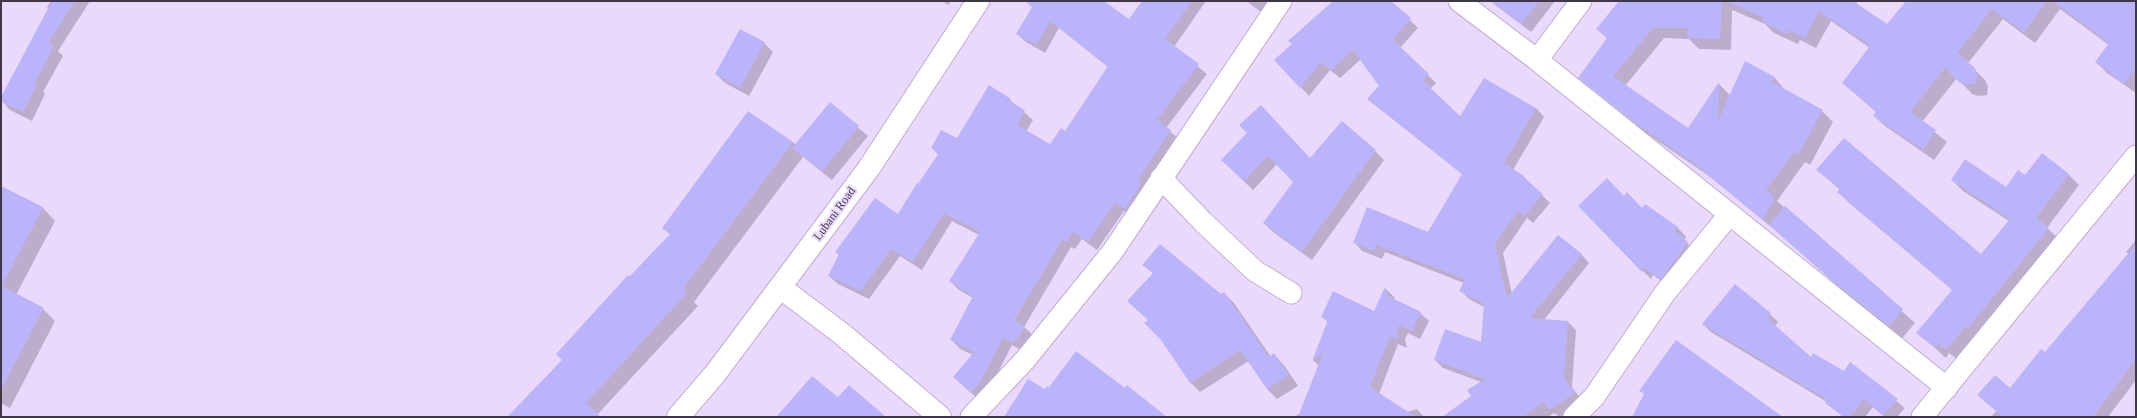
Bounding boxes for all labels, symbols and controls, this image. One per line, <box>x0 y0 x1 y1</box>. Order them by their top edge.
street label: Lubani Road <box>811 185 859 243</box>

